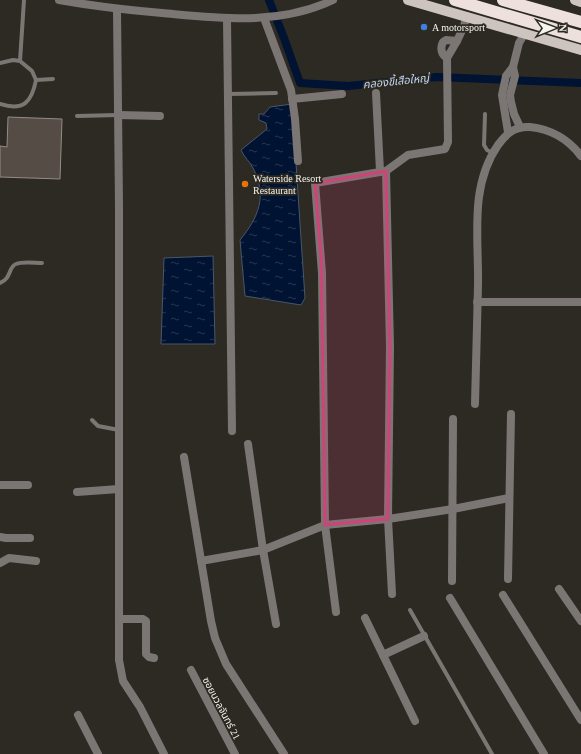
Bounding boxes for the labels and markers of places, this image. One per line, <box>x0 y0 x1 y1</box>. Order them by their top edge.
marker: A motorsport <box>419 22 429 32</box>
place label: A motorsport <box>432 22 485 33</box>
place label: Waterside Resort Restaurant <box>253 173 322 196</box>
marker: Waterside Resort Restaurant <box>240 179 250 189</box>

